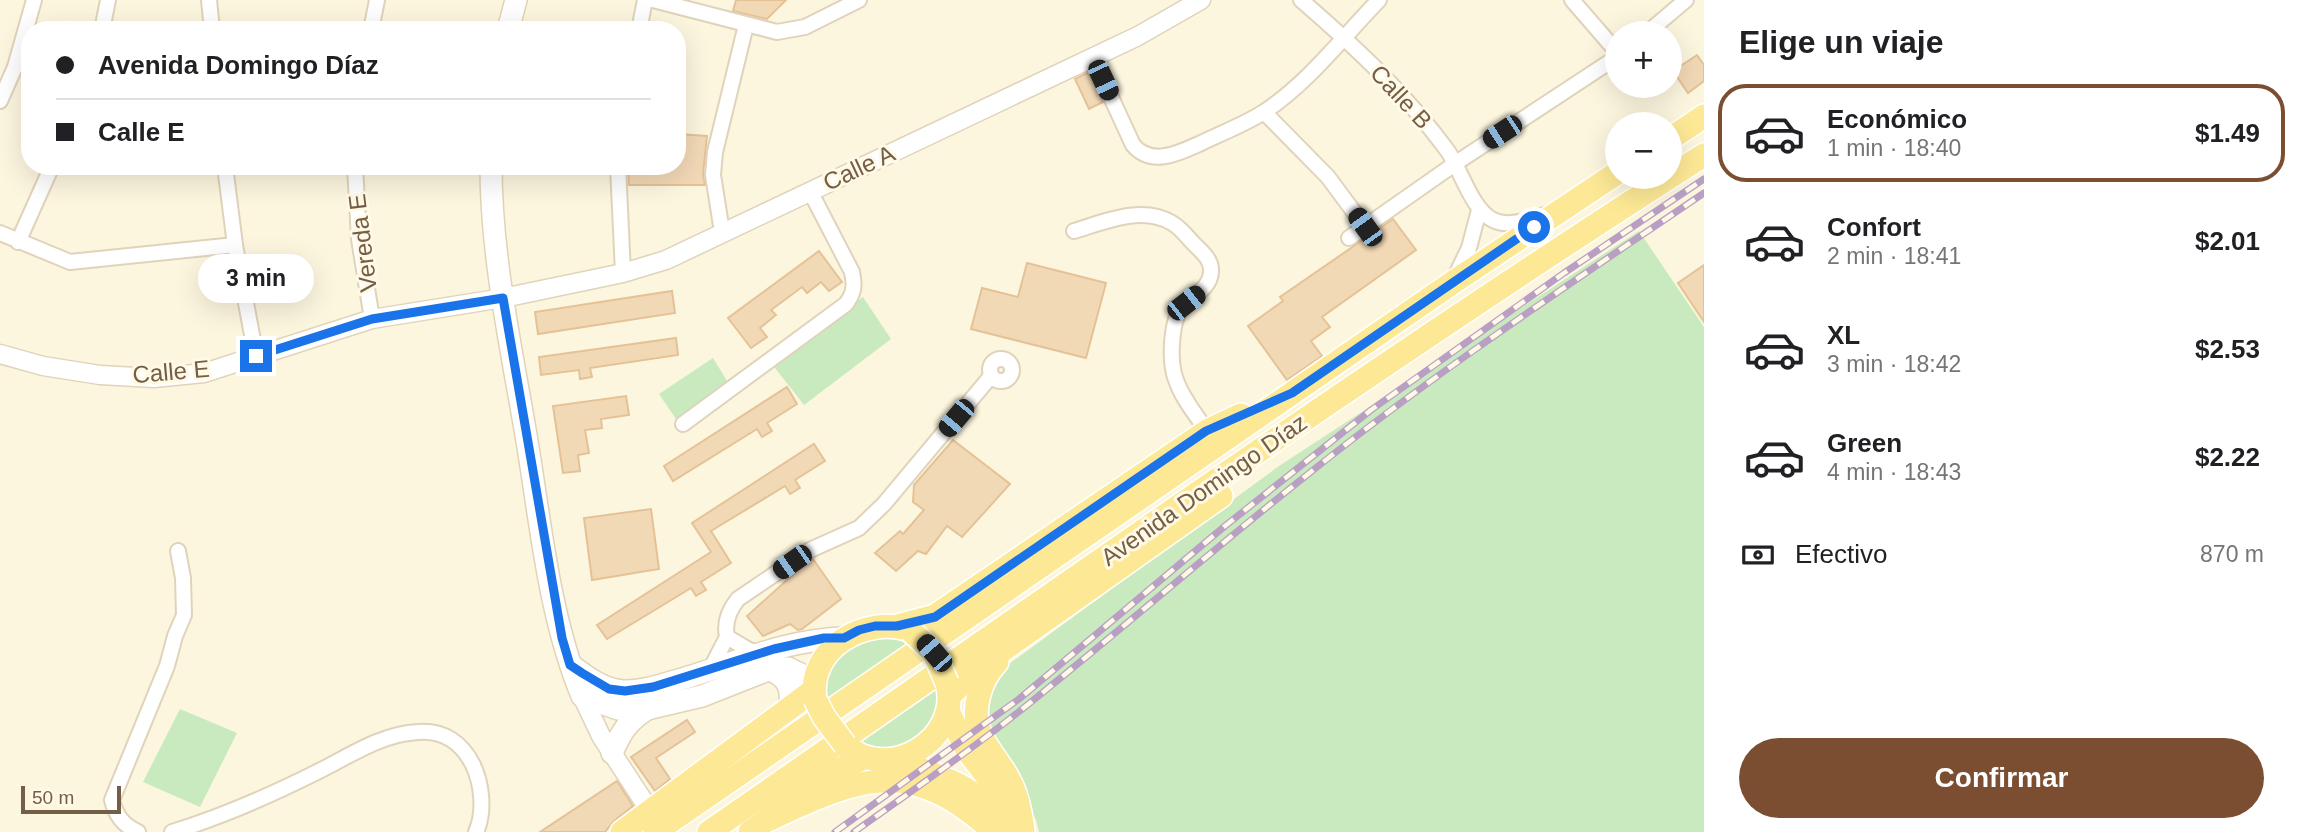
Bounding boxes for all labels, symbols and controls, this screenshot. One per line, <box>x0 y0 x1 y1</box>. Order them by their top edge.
map controls <box>1605 21 1682 189</box>
button: + <box>1605 21 1682 98</box>
text: Elige un viaje <box>1739 24 1944 60</box>
text: Avenida Domingo Díaz <box>98 50 379 80</box>
car <box>1085 57 1122 103</box>
street label: Calle B <box>1365 59 1438 134</box>
icon: car <box>1743 102 1806 165</box>
text: Económico <box>1827 104 1967 134</box>
car <box>1479 112 1526 152</box>
button: − <box>1605 112 1682 189</box>
text: Calle E <box>98 117 185 147</box>
text: $1.49 <box>2195 118 2260 148</box>
text: 1 min · 18:40 <box>1827 135 1961 161</box>
street label: Calle A <box>819 139 899 196</box>
street label: Vereda E <box>343 192 382 294</box>
car <box>1345 204 1386 250</box>
icon: car <box>1743 210 1806 273</box>
route start <box>1518 211 1550 243</box>
text: Confort <box>1827 212 1921 242</box>
text: $2.01 <box>2195 226 2260 256</box>
text: 2 min · 18:41 <box>1827 243 1961 269</box>
callout: 3 min <box>198 254 314 304</box>
text: 3 min <box>226 265 286 291</box>
car <box>1163 282 1210 324</box>
icon: car <box>1743 318 1806 381</box>
text: XL <box>1827 320 1860 350</box>
text: $2.53 <box>2195 334 2260 364</box>
route end <box>240 340 272 372</box>
text: 3 min · 18:42 <box>1827 351 1961 377</box>
street label: Calle E <box>131 355 211 388</box>
car <box>935 395 978 441</box>
street label: Avenida Domingo Díaz <box>1096 408 1312 571</box>
icon: car <box>1743 426 1806 489</box>
text: Green <box>1827 428 1902 458</box>
text: $2.22 <box>2195 442 2260 472</box>
text: 4 min · 18:43 <box>1827 459 1961 485</box>
icon: cash <box>1739 536 1777 574</box>
text: Efectivo <box>1795 539 1888 569</box>
car <box>769 541 816 583</box>
text: 870 m <box>2200 541 2264 567</box>
car <box>913 630 956 676</box>
button: Confirmar <box>1739 738 2264 818</box>
scale bar <box>21 783 121 815</box>
text: 50 m <box>32 787 74 808</box>

